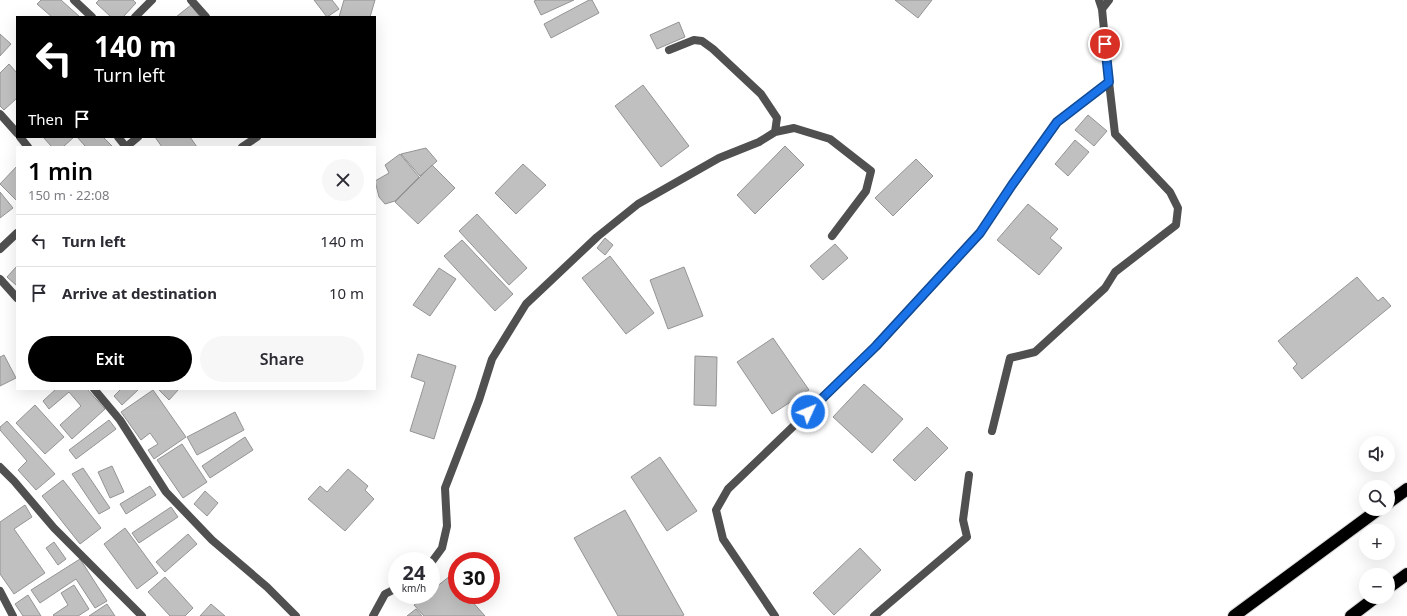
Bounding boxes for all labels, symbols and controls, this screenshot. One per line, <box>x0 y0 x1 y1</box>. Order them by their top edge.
text: 140 m <box>94 27 177 65</box>
pin <box>1088 27 1122 61</box>
icon: left <box>28 32 80 84</box>
icon: arrive <box>1094 33 1116 55</box>
text: Turn left <box>94 63 165 87</box>
icon: arrive <box>71 108 93 130</box>
text: Then <box>28 109 63 129</box>
text: 1 min <box>28 154 93 187</box>
button: close <box>322 159 364 201</box>
text: 150 m · 22:08 <box>28 186 109 204</box>
icon: left <box>28 230 50 252</box>
text: Turn left <box>62 231 126 251</box>
text: 140 m <box>320 231 364 251</box>
icon: arrive <box>28 282 50 304</box>
text: Arrive at destination <box>62 283 217 303</box>
text: 10 m <box>329 283 364 303</box>
button: Exit <box>28 336 192 382</box>
button: Share <box>200 336 364 382</box>
position arrow <box>787 391 829 433</box>
map controls <box>1359 436 1395 604</box>
button: sound <box>1359 436 1395 472</box>
button: search <box>1359 480 1395 516</box>
button: + <box>1359 524 1395 560</box>
speed limit sign: 30 <box>448 552 500 604</box>
text: 24 <box>403 559 425 586</box>
button: − <box>1359 568 1395 604</box>
text: km/h <box>402 581 426 595</box>

